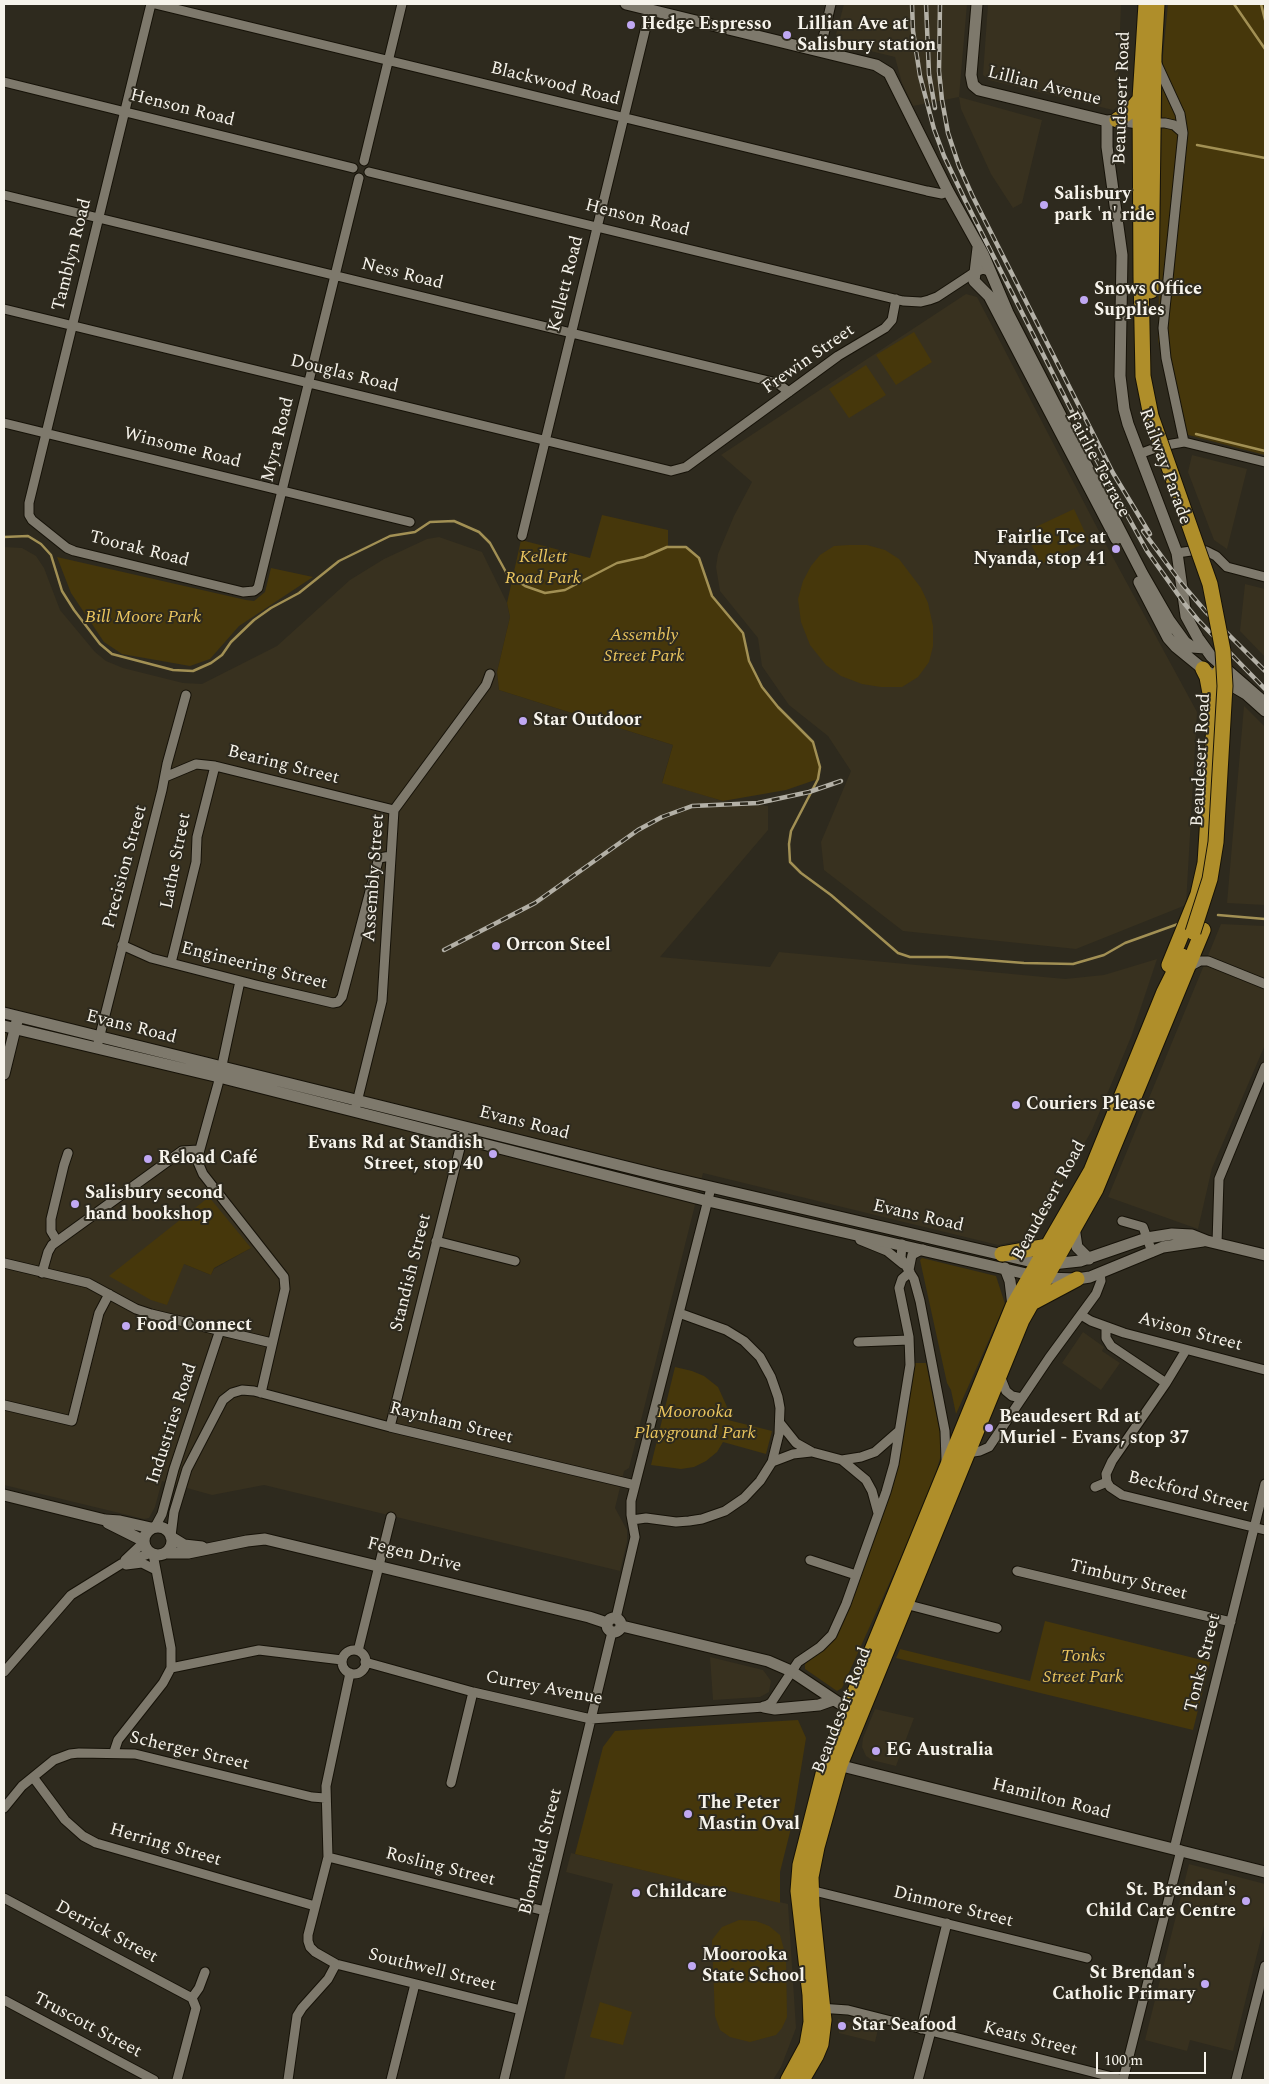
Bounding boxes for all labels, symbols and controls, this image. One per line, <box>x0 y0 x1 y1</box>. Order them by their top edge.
place label: Hedge Espresso <box>641 14 771 36</box>
place label: Lillian Ave at Salisbury station <box>797 14 936 56</box>
marker: Hedge Espresso <box>625 19 637 31</box>
marker: Lillian Ave at Salisbury station <box>781 29 793 41</box>
street label: Beaudesert Road <box>1110 31 1136 165</box>
street label: Blackwood Road <box>488 58 622 112</box>
street label: Lillian Avenue <box>985 62 1103 112</box>
street label: Henson Road <box>128 86 236 132</box>
place label: Salisbury park 'n' ride <box>1054 184 1155 226</box>
street label: Henson Road <box>583 196 691 242</box>
street label: Tamblyn Road <box>49 197 97 313</box>
marker: Salisbury park 'n' ride <box>1038 199 1050 211</box>
street label: Kellett Road <box>545 234 589 334</box>
street label: Ness Road <box>359 254 445 296</box>
place label: Snows Office Supplies <box>1094 279 1202 322</box>
marker: Snows Office Supplies <box>1078 294 1090 306</box>
street label: Frewin Street <box>759 320 859 400</box>
street label: Douglas Road <box>288 351 400 399</box>
street label: Myra Road <box>258 395 300 485</box>
street label: Railway Parade <box>1133 406 1195 528</box>
street label: Fairlie Terrace <box>1060 408 1134 522</box>
street label: Winsome Road <box>121 424 243 474</box>
street label: Toorak Road <box>87 527 191 573</box>
place label: Fairlie Tce at Nyanda, stop 41 <box>973 528 1106 570</box>
marker: Fairlie Tce at Nyanda, stop 41 <box>1110 543 1122 555</box>
park label: Kellett Road Park <box>505 547 581 590</box>
park label: Bill Moore Park <box>85 607 201 629</box>
park label: Assembly Street Park <box>604 625 684 668</box>
street label: Beaudesert Road <box>1188 693 1216 827</box>
place label: Star Outdoor <box>533 710 641 732</box>
marker: Star Outdoor <box>517 715 529 727</box>
street label: Bearing Street <box>225 742 341 790</box>
street label: Precision Street <box>99 803 153 931</box>
street label: Lathe Street <box>157 811 197 911</box>
street label: Assembly Street <box>360 813 390 943</box>
place label: Orrcon Steel <box>506 935 611 957</box>
street label: Engineering Street <box>179 938 329 996</box>
marker: Orrcon Steel <box>490 940 502 952</box>
street label: Evans Road <box>84 1006 178 1050</box>
place label: Couriers Please <box>1026 1094 1155 1116</box>
marker: Couriers Please <box>1010 1099 1022 1111</box>
street label: Evans Road <box>477 1102 571 1146</box>
place label: Evans Rd at Standish Street, stop 40 <box>308 1133 483 1176</box>
street label: Beaudesert Road <box>1008 1137 1092 1265</box>
place label: Reload Café <box>158 1148 257 1170</box>
marker: Evans Rd at Standish Street, stop 40 <box>487 1148 499 1160</box>
marker: Reload Café <box>142 1153 154 1165</box>
place label: Salisbury second hand bookshop <box>85 1183 223 1226</box>
street label: Evans Road <box>871 1196 965 1238</box>
marker: Salisbury second hand bookshop <box>69 1198 81 1210</box>
street label: Standish Street <box>387 1212 437 1334</box>
street label: Avison Street <box>1136 1309 1244 1357</box>
place label: Food Connect <box>136 1315 252 1337</box>
marker: Food Connect <box>120 1320 132 1332</box>
street label: Industries Road <box>143 1361 203 1487</box>
street label: Raynham Street <box>387 1398 515 1450</box>
park label: Moorooka Playground Park <box>634 1402 756 1445</box>
place label: Beaudesert Rd at Muriel - Evans, stop 37 <box>999 1407 1190 1450</box>
marker: Beaudesert Rd at Muriel - Evans, stop 37 <box>983 1422 995 1434</box>
street label: Beckford Street <box>1125 1468 1251 1518</box>
street label: Fegen Drive <box>365 1534 463 1578</box>
street label: Timbury Street <box>1067 1556 1189 1606</box>
street label: Tonks Street <box>1181 1612 1227 1714</box>
street label: Beaudesert Road <box>809 1645 877 1777</box>
park label: Tonks Street Park <box>1043 1646 1123 1688</box>
street label: Currey Avenue <box>484 1667 604 1711</box>
street label: Scherger Street <box>127 1728 251 1776</box>
place label: EG Australia <box>886 1740 993 1762</box>
marker: EG Australia <box>870 1745 882 1757</box>
street label: Hamilton Road <box>990 1775 1112 1825</box>
street label: Blomfield Street <box>516 1786 568 1918</box>
place label: The Peter Mastin Oval <box>698 1793 800 1836</box>
marker: The Peter Mastin Oval <box>682 1808 694 1820</box>
street label: Herring Street <box>107 1820 223 1872</box>
street label: Rosling Street <box>383 1844 497 1892</box>
place label: St. Brendan's Child Care Centre <box>1086 1880 1236 1922</box>
place label: Childcare <box>646 1882 727 1904</box>
street label: Dinmore Street <box>891 1883 1015 1933</box>
marker: Childcare <box>630 1887 642 1899</box>
marker: St. Brendan's Child Care Centre <box>1240 1895 1252 1907</box>
street label: Derrick Street <box>51 1897 161 1969</box>
street label: Southwell Street <box>366 1945 498 1997</box>
place label: Moorooka State School <box>702 1945 805 1988</box>
marker: Moorooka State School <box>686 1960 698 1972</box>
place label: St Brendan's Catholic Primary <box>1052 1963 1195 2006</box>
marker: St Brendan's Catholic Primary <box>1199 1978 1211 1990</box>
street label: Truscott Street <box>29 1988 145 2064</box>
place label: Star Seafood <box>852 2015 957 2037</box>
street label: Keats Street <box>981 2018 1079 2062</box>
marker: Star Seafood <box>836 2020 848 2032</box>
scale bar <box>1099 2042 1209 2074</box>
text: 100 m <box>1104 2049 1143 2072</box>

